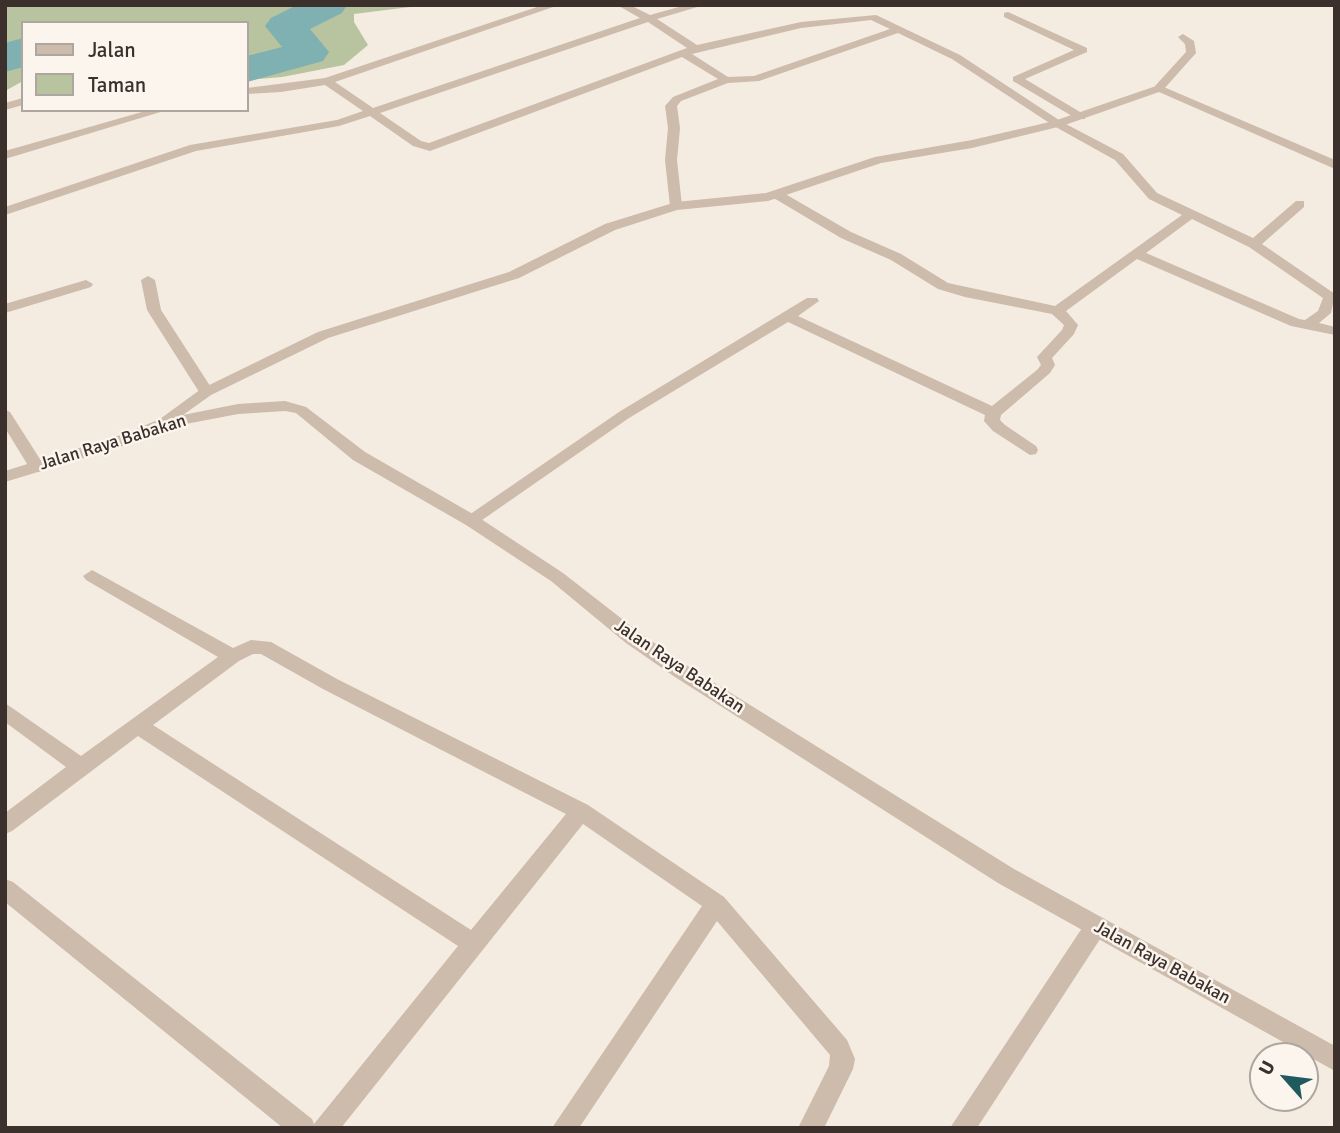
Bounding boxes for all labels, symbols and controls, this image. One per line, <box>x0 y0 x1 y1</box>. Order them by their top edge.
legend <box>21 21 248 112</box>
text: Jalan <box>88 37 136 63</box>
text: Taman <box>88 72 146 98</box>
street label: Jalan Raya Babakan <box>37 410 189 476</box>
street label: Jalan Raya Babakan <box>610 615 748 719</box>
street label: Jalan Raya Babakan <box>1090 917 1234 1009</box>
north arrow <box>1249 1042 1319 1112</box>
text: U <box>1254 1057 1281 1079</box>

